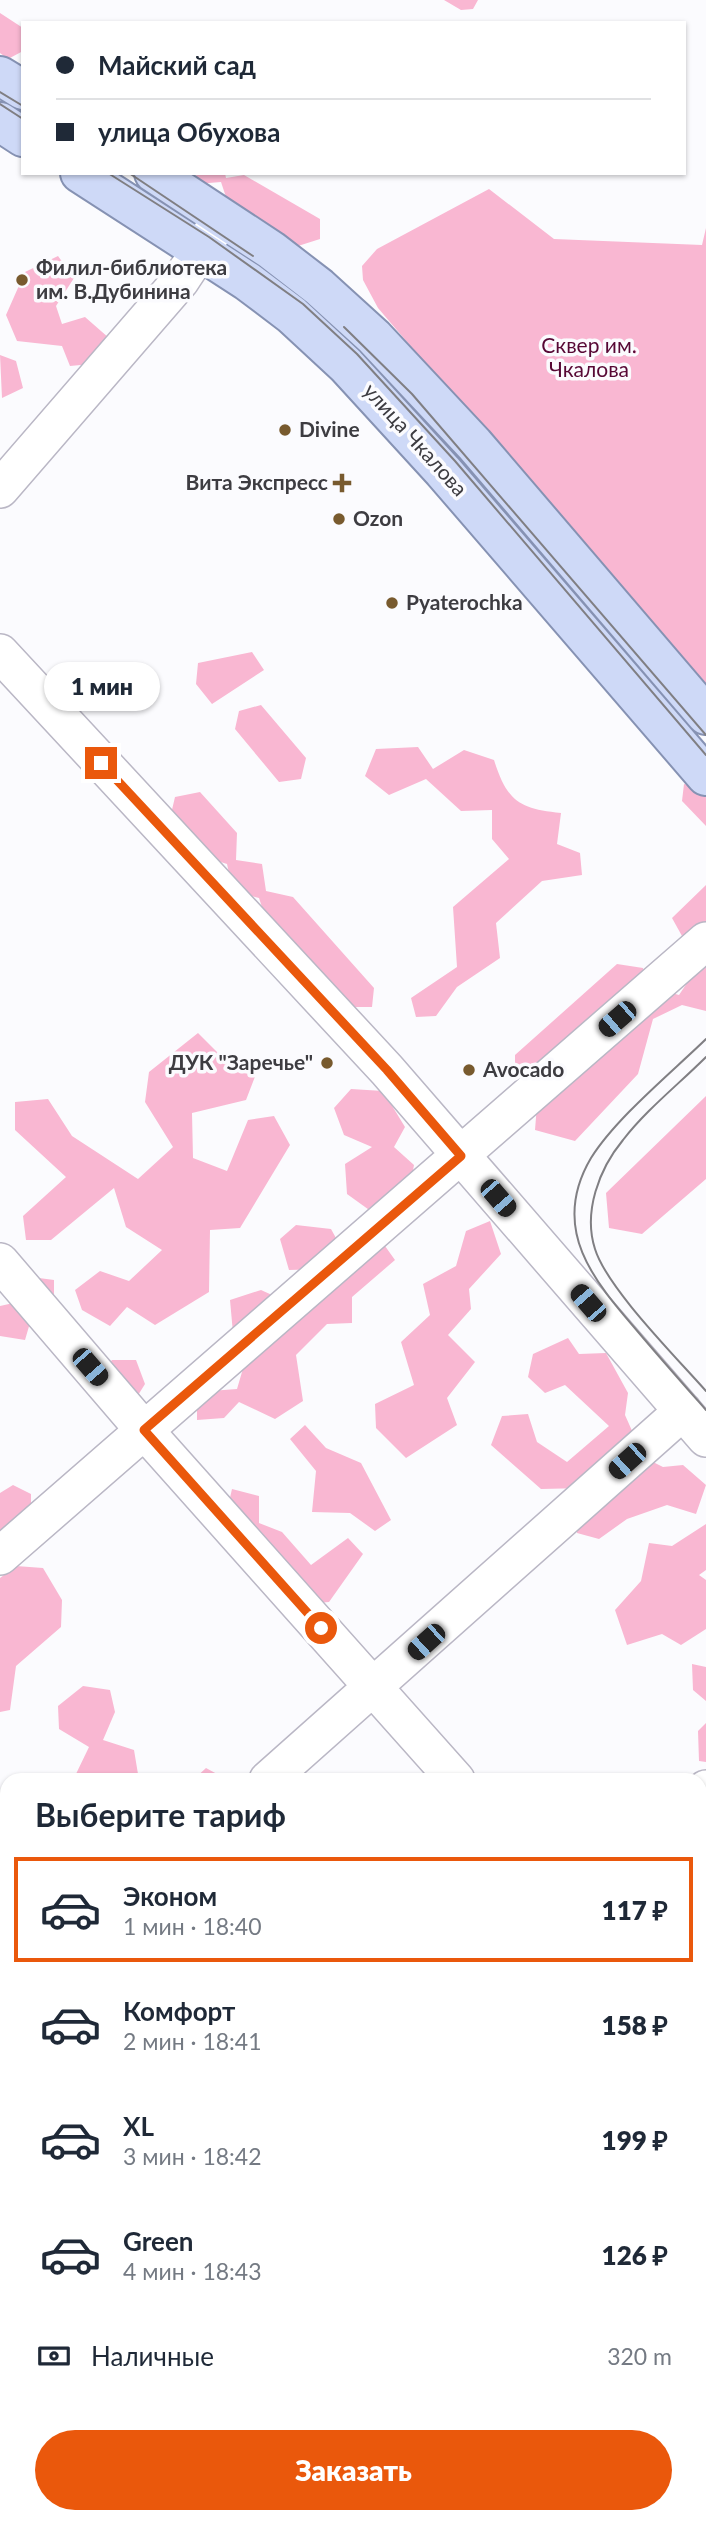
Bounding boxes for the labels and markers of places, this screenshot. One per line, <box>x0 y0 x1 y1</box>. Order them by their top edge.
place label: Филил-библиотека им. В.Дубинина <box>36 254 227 303</box>
marker: Филил-библиотека им. В.Дубинина <box>14 272 30 288</box>
place label: Divine <box>299 416 360 441</box>
marker: Divine <box>277 422 293 438</box>
place label: Вита Экспресс <box>186 469 328 494</box>
marker: Вита Экспресс <box>334 475 350 491</box>
place label: Ozon <box>353 505 403 530</box>
marker: Ozon <box>331 511 347 527</box>
place label: Pyaterochka <box>406 589 523 614</box>
marker: Pyaterochka <box>384 595 400 611</box>
place label: ДУК "Заречье" <box>169 1049 313 1074</box>
marker: ДУК "Заречье" <box>319 1055 335 1071</box>
place label: Avocado <box>482 1056 564 1081</box>
marker: Avocado <box>461 1062 477 1078</box>

